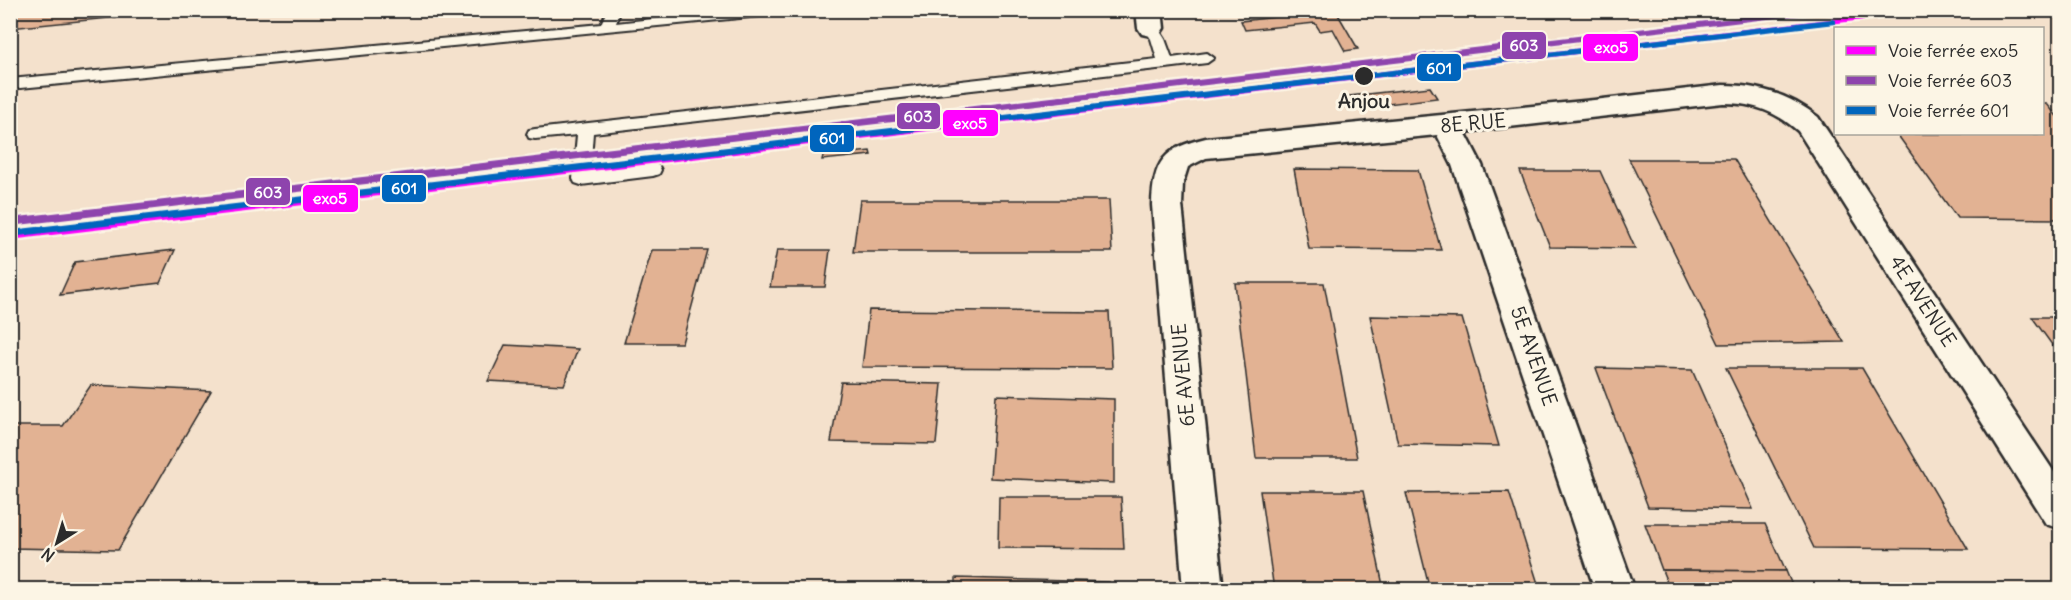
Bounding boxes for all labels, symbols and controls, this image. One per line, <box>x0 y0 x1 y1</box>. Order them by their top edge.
legend <box>1834 27 2044 135</box>
line badge: 603 <box>1501 31 1547 60</box>
line badge: exo5 <box>1582 33 1639 62</box>
text: 603 <box>1510 35 1538 55</box>
text: exo5 <box>1594 37 1628 57</box>
text: Voie ferrée exo5 <box>1888 39 2018 62</box>
line badge: 601 <box>1416 53 1462 82</box>
text: 601 <box>1426 58 1452 78</box>
marker: Anjou <box>1353 65 1375 87</box>
text: Voie ferrée 603 <box>1888 69 2012 92</box>
place label: Anjou <box>1338 88 1390 113</box>
text: Voie ferrée 601 <box>1888 99 2009 122</box>
line badge: 603 <box>896 102 941 130</box>
text: 603 <box>904 106 932 126</box>
street label: 8E RUE <box>1439 107 1507 138</box>
line badge: exo5 <box>942 109 999 137</box>
text: exo5 <box>953 113 987 133</box>
line badge: 601 <box>809 124 855 153</box>
text: 601 <box>819 128 845 148</box>
line badge: 601 <box>381 174 427 203</box>
line badge: 603 <box>245 177 291 206</box>
text: 601 <box>391 178 417 198</box>
text: 603 <box>254 182 282 202</box>
line badge: exo5 <box>302 184 359 213</box>
text: exo5 <box>313 188 347 208</box>
street label: 4E AVENUE <box>1885 250 1962 351</box>
street label: 5E AVENUE <box>1506 303 1563 409</box>
street label: 6E AVENUE <box>1166 322 1199 428</box>
north arrow <box>27 513 87 573</box>
text: N <box>38 544 58 566</box>

